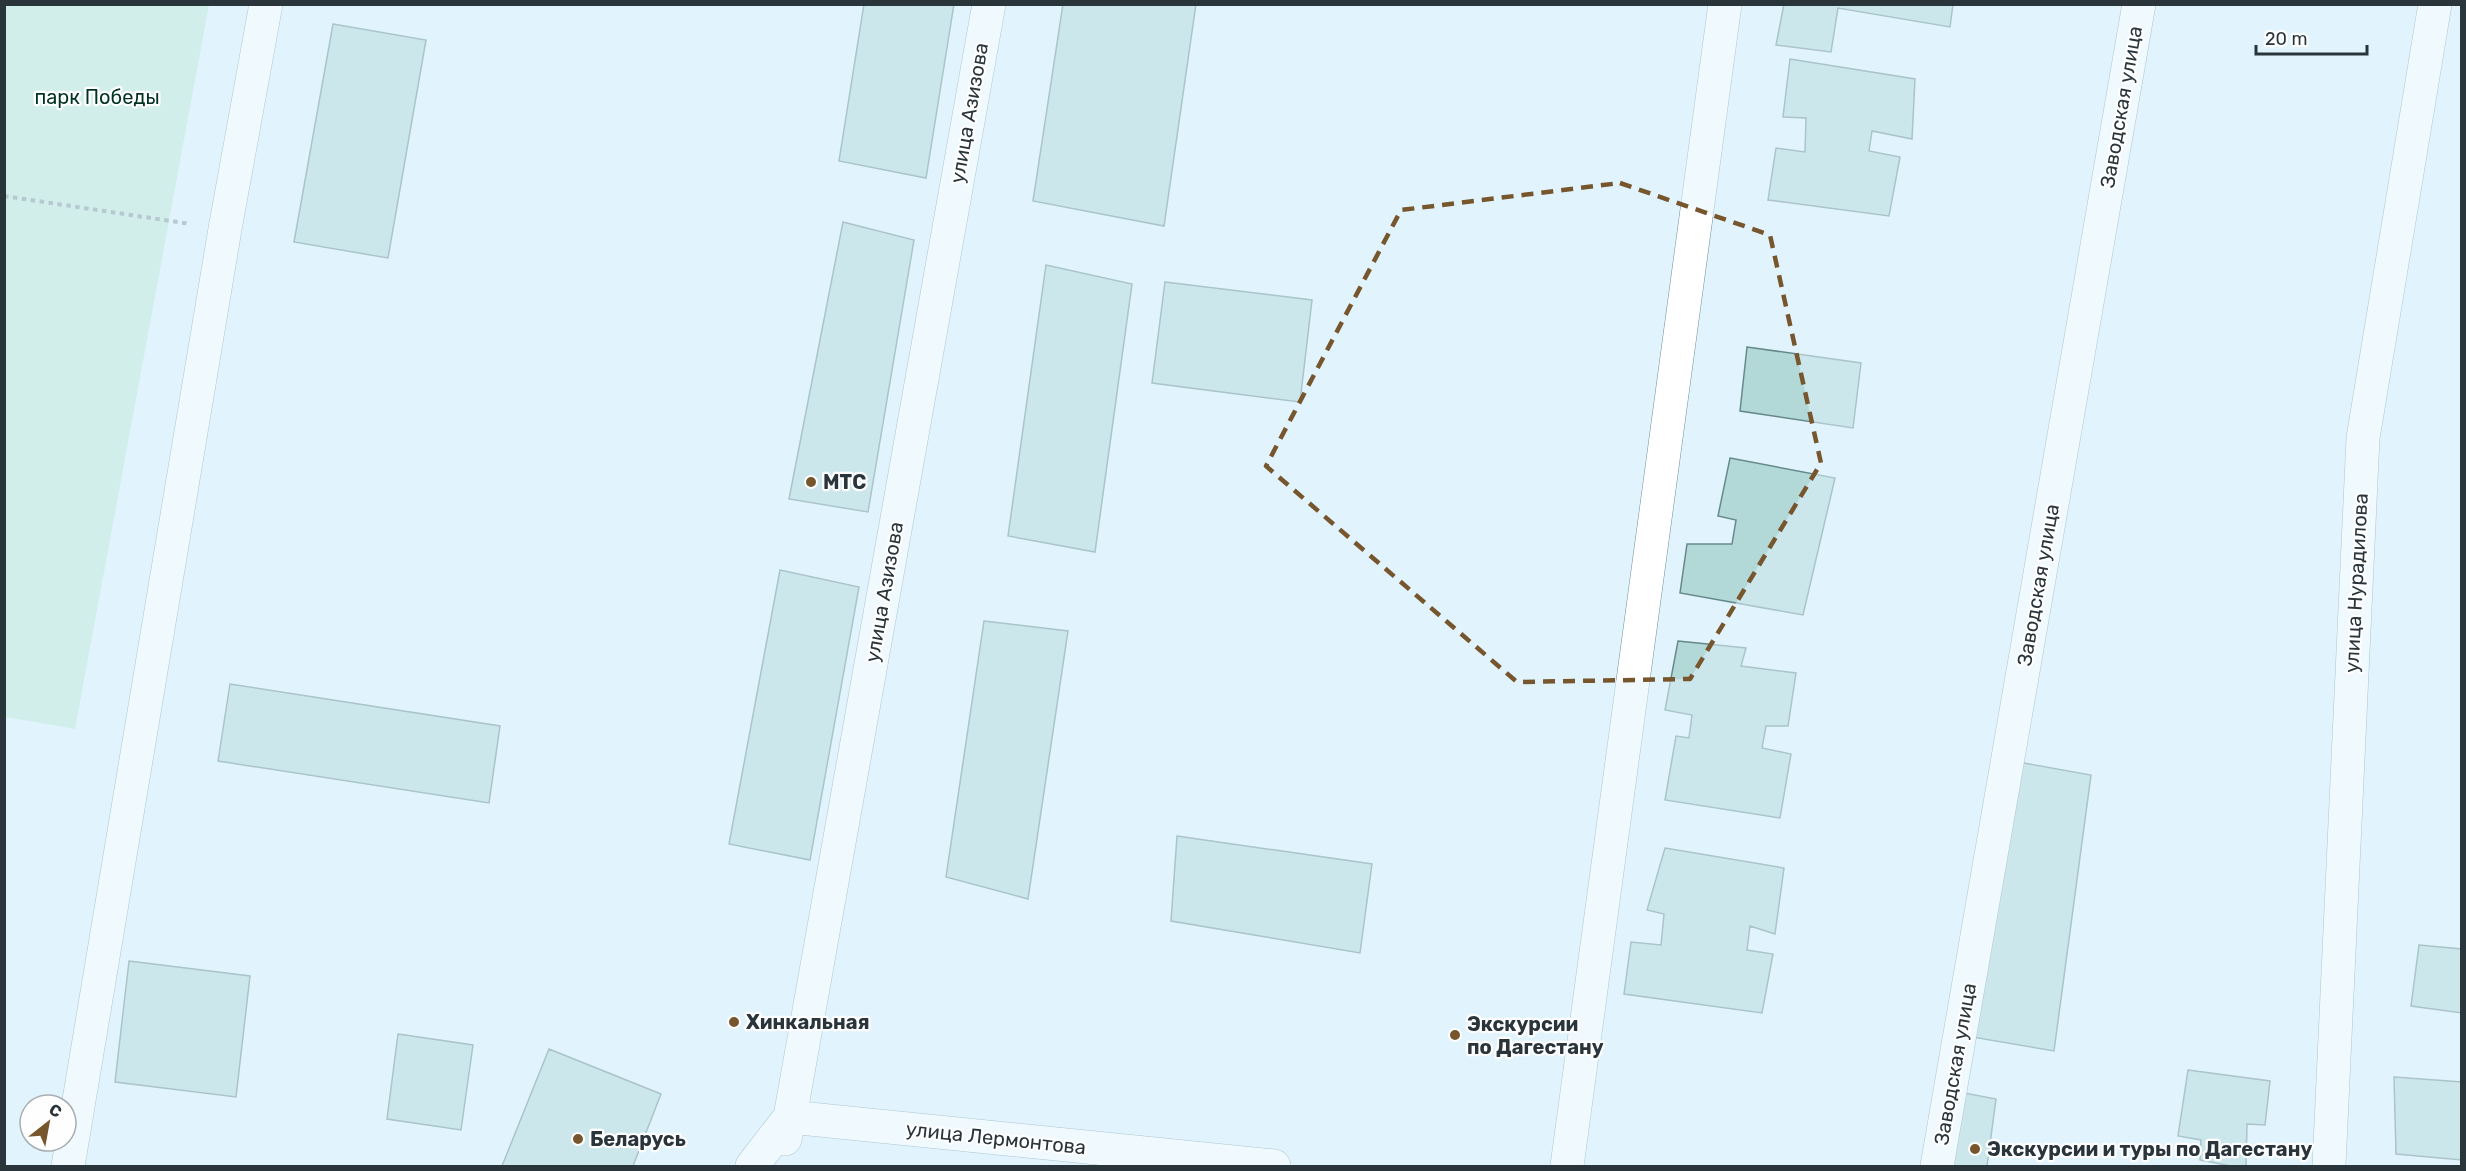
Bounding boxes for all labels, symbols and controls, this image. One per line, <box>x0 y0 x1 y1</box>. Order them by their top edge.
scale bar <box>2256 18 2367 56</box>
street label: Заводская улица <box>2095 24 2147 190</box>
text: 20 m <box>2265 28 2307 50</box>
street label: улица Азизова <box>945 41 993 185</box>
park label: парк Победы <box>34 85 160 109</box>
place label: МТС <box>823 470 866 494</box>
marker: МТС <box>804 475 818 489</box>
street label: улица Нурадилова <box>2339 492 2373 674</box>
street label: Заводская улица <box>2012 502 2064 668</box>
street label: улица Азизова <box>860 520 908 664</box>
street label: Заводская улица <box>1929 981 1981 1147</box>
place label: Хинкальная <box>746 1010 870 1034</box>
place label: Экскурсии по Дагестану <box>1467 1012 1604 1059</box>
marker: Хинкальная <box>727 1015 741 1029</box>
marker: Экскурсии по Дагестану <box>1448 1028 1462 1042</box>
north arrow <box>18 1093 78 1153</box>
text: С <box>46 1100 65 1122</box>
street label: улица Лермонтова <box>905 1117 1087 1159</box>
place label: Беларусь <box>590 1127 686 1151</box>
marker: Беларусь <box>571 1132 585 1146</box>
place label: Экскурсии и туры по Дагестану <box>1987 1137 2312 1161</box>
marker: Экскурсии и туры по Дагестану <box>1968 1142 1982 1156</box>

